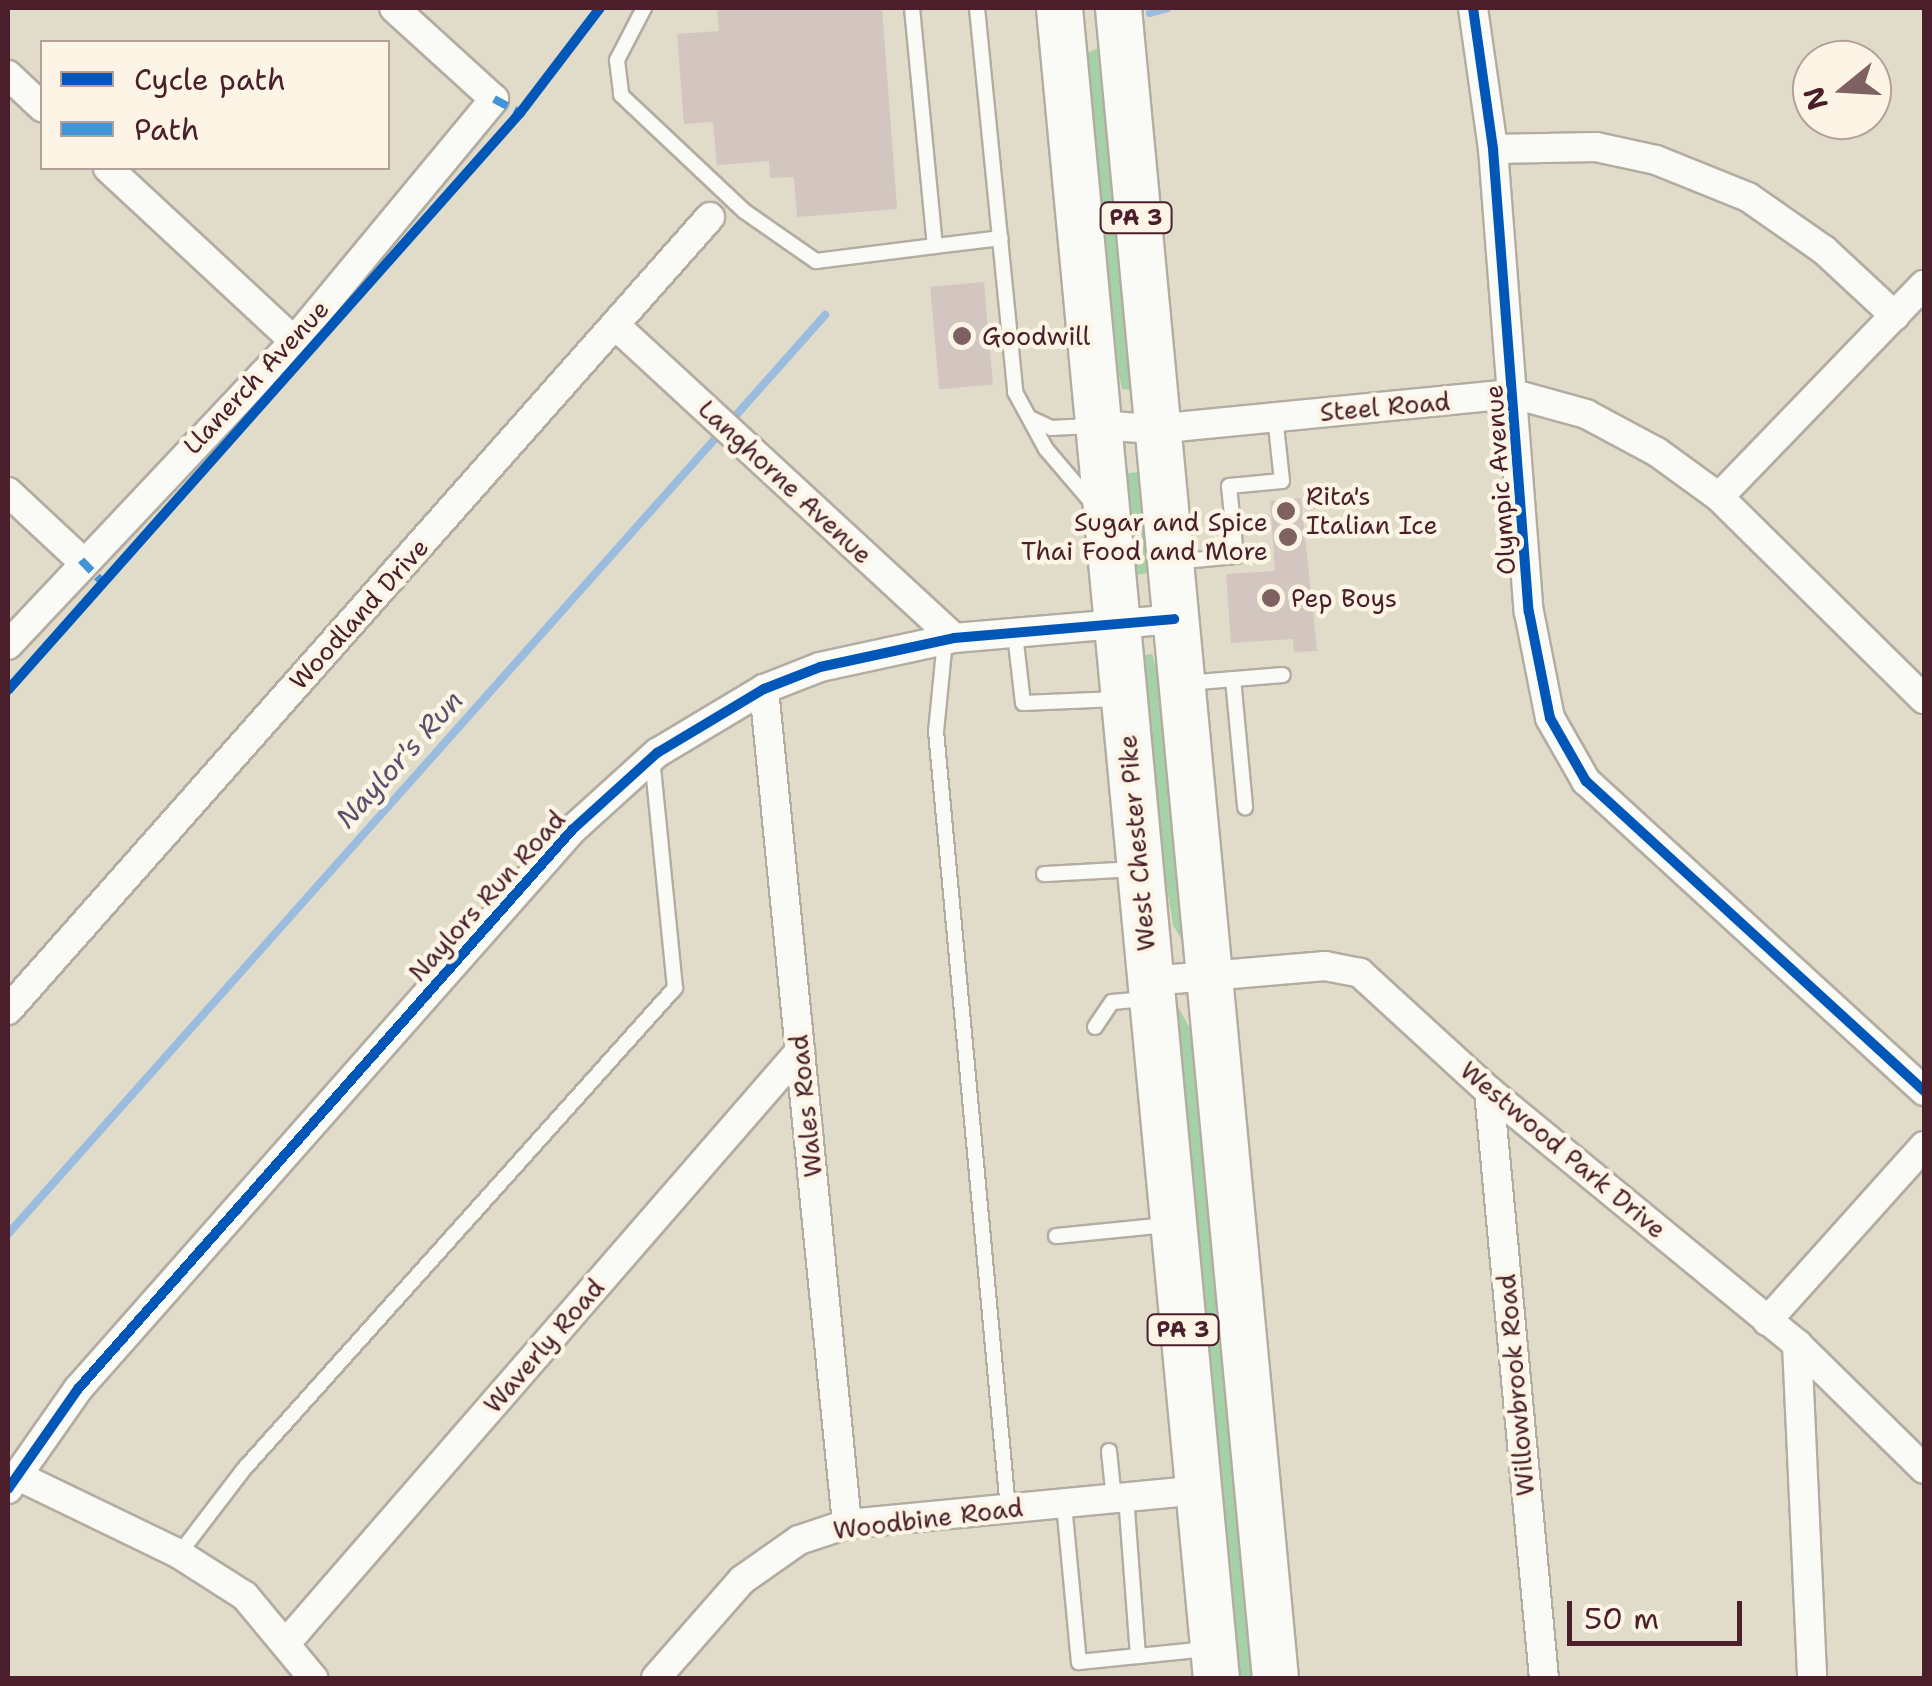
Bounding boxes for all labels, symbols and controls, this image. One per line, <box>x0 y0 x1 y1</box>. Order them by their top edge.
legend <box>40 40 390 170</box>
north arrow <box>1792 40 1892 140</box>
text: Cycle path <box>134 59 286 100</box>
text: N <box>1794 82 1837 115</box>
text: Path <box>134 109 200 150</box>
road number: PA 3 <box>1098 201 1174 235</box>
street label: Llanerch Avenue <box>177 294 335 460</box>
place label: Goodwill <box>982 321 1090 351</box>
marker: Goodwill <box>951 325 973 347</box>
street label: Olympic Avenue <box>1478 384 1522 576</box>
street label: Steel Road <box>1319 386 1451 428</box>
street label: Langhorne Avenue <box>692 394 878 570</box>
place label: Rita's Italian Ice <box>1306 482 1438 541</box>
marker: Rita's Italian Ice <box>1275 500 1297 522</box>
place label: Sugar and Spice Thai Food and More <box>1021 508 1268 567</box>
marker: Sugar and Spice Thai Food and More <box>1277 526 1299 548</box>
street label: Woodland Drive <box>283 532 435 696</box>
place label: Pep Boys <box>1291 583 1397 613</box>
marker: Pep Boys <box>1260 587 1282 609</box>
water label: Naylor's Run <box>328 683 470 835</box>
street label: West Chester Pike <box>1113 734 1161 952</box>
street label: Naylors Run Road <box>402 804 572 988</box>
street label: Wales Road <box>784 1033 828 1179</box>
street label: Westwood Park Drive <box>1454 1055 1672 1245</box>
street label: Waverly Road <box>478 1273 610 1419</box>
street label: Willowbrook Road <box>1491 1273 1541 1497</box>
road number: PA 3 <box>1146 1313 1220 1347</box>
street label: Woodbine Road <box>831 1492 1025 1546</box>
scale bar <box>1572 1581 1747 1643</box>
text: 50 m <box>1584 1598 1659 1639</box>

